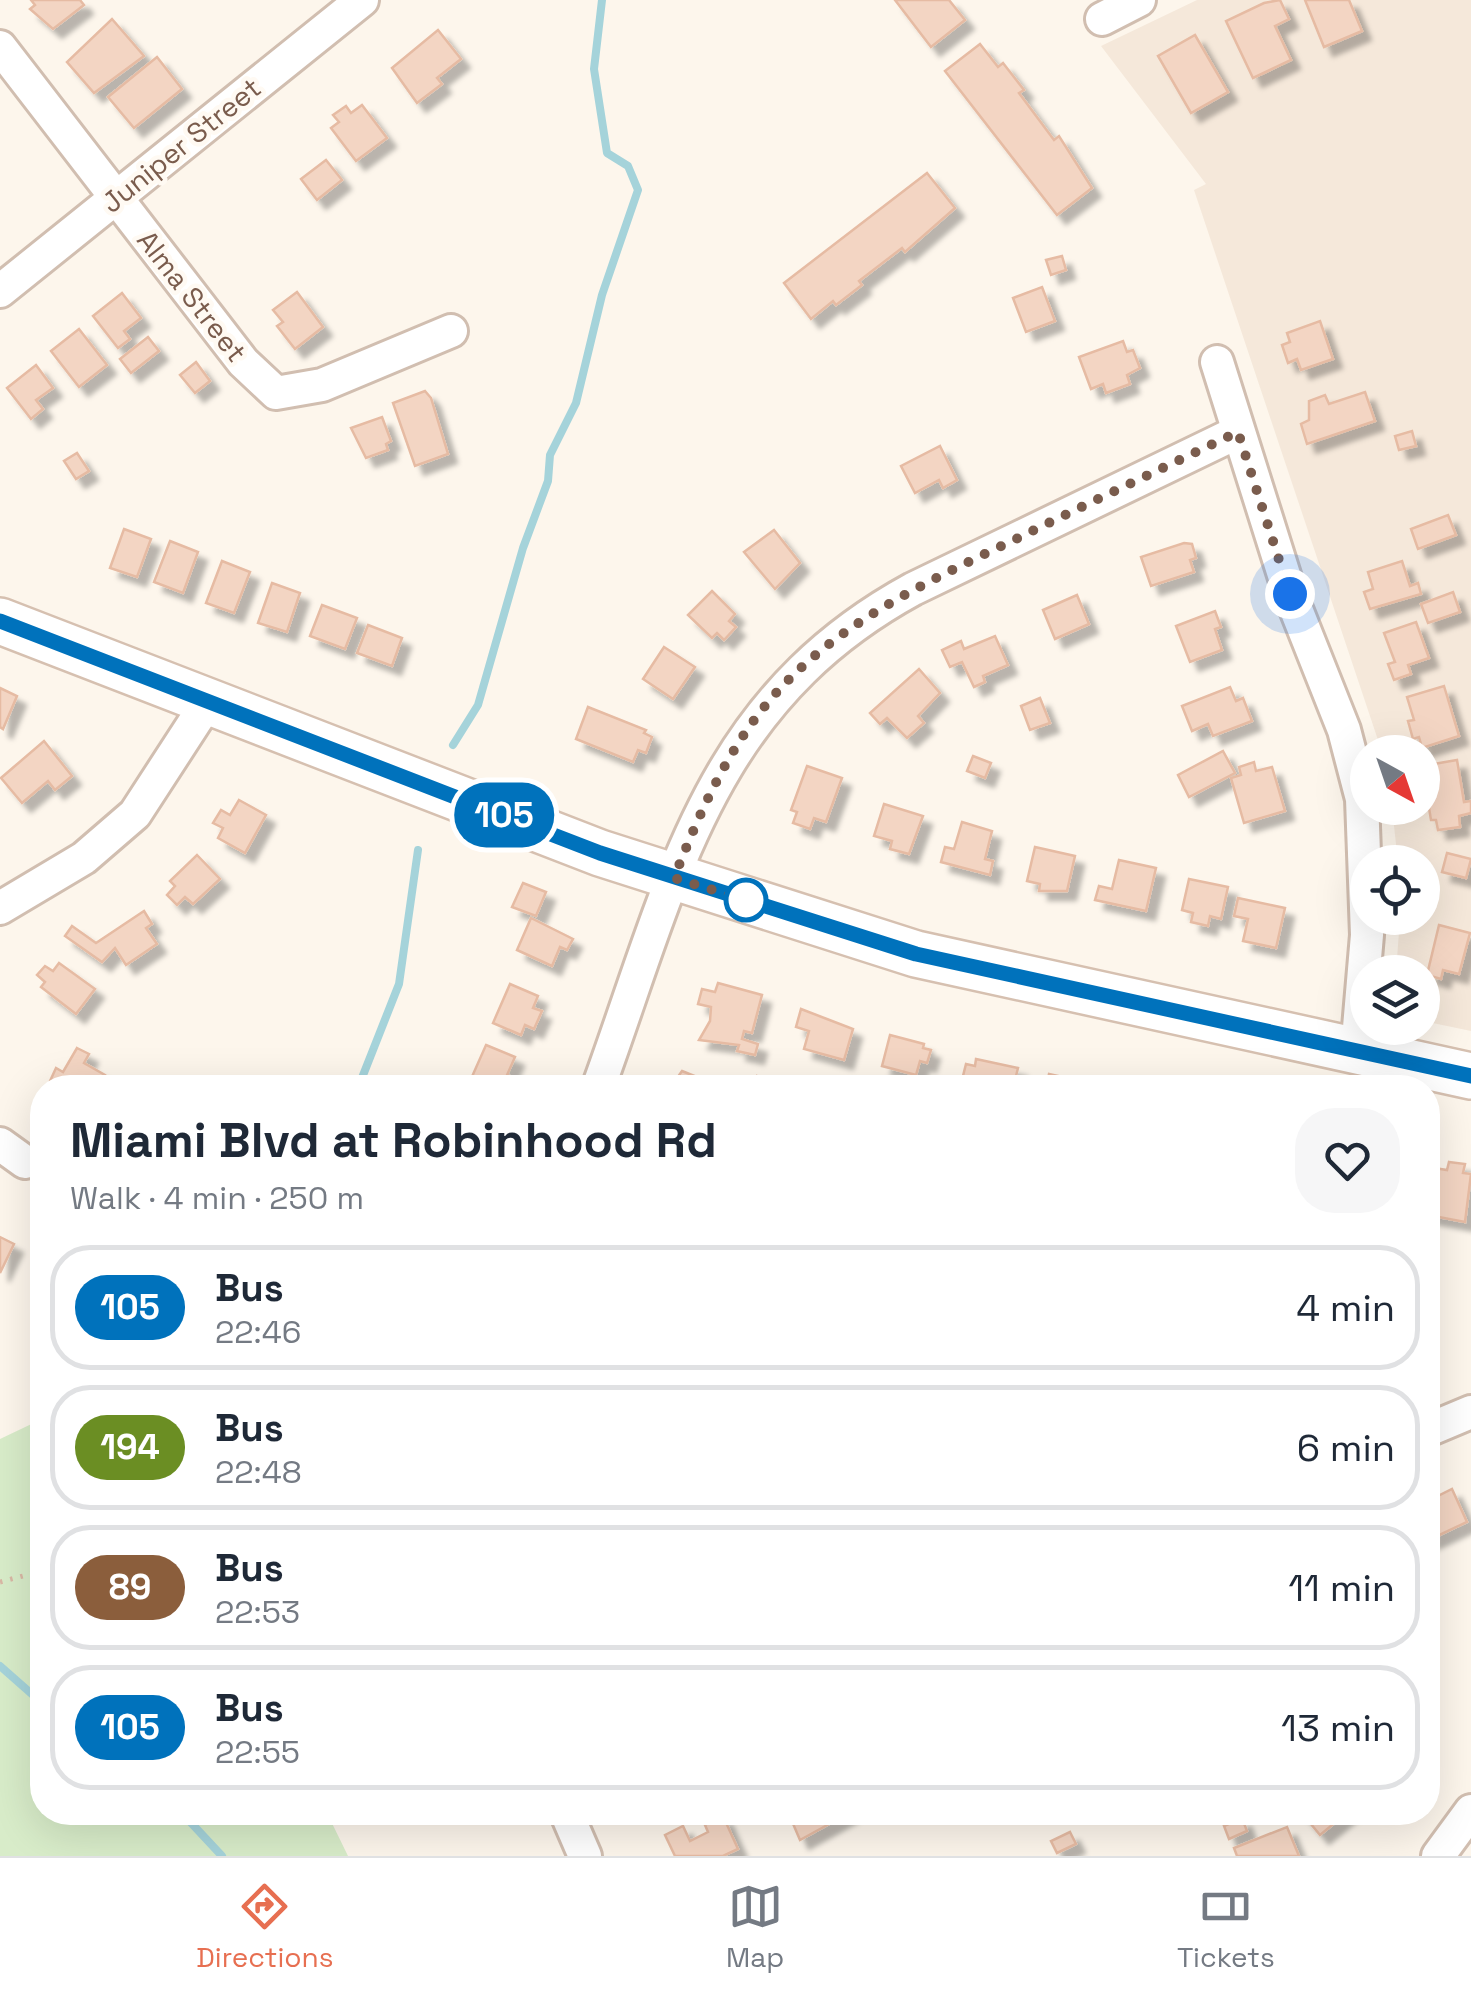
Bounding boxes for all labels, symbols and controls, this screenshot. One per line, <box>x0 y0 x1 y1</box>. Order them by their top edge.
street label: Juniper Street <box>94 70 268 220</box>
street label: Alma Street <box>129 223 255 369</box>
your location <box>1265 569 1315 619</box>
north arrow <box>1350 735 1440 825</box>
map controls <box>1350 735 1440 1045</box>
line badge: 105 <box>446 782 562 848</box>
text: 105 <box>474 793 534 837</box>
button: locate <box>1350 845 1440 935</box>
unlabelled marker <box>725 879 767 921</box>
button: layers <box>1350 955 1440 1045</box>
button: heart <box>1295 1108 1400 1213</box>
text: Miami Blvd at Robinhood Rd <box>70 1110 717 1171</box>
text: Walk · 4 min · 250 m <box>70 1178 364 1218</box>
text: Bus <box>215 1264 284 1312</box>
text: 4 min <box>1296 1284 1395 1332</box>
text: 105 <box>100 1285 160 1329</box>
text: 22:46 <box>215 1312 301 1352</box>
text: Bus <box>215 1404 284 1452</box>
text: 6 min <box>1297 1424 1395 1472</box>
text: 194 <box>100 1425 160 1469</box>
text: 22:48 <box>215 1452 302 1492</box>
text: Bus <box>215 1544 284 1592</box>
text: 11 min <box>1288 1564 1395 1612</box>
text: 89 <box>109 1565 151 1609</box>
text: 22:53 <box>215 1592 300 1632</box>
text: Bus <box>215 1684 284 1732</box>
text: 13 min <box>1281 1704 1395 1752</box>
text: 105 <box>100 1705 160 1749</box>
text: 22:55 <box>215 1732 300 1772</box>
tab: Directions <box>196 1879 333 1975</box>
tab: Map <box>726 1879 784 1975</box>
tab: Tickets <box>1177 1879 1275 1975</box>

